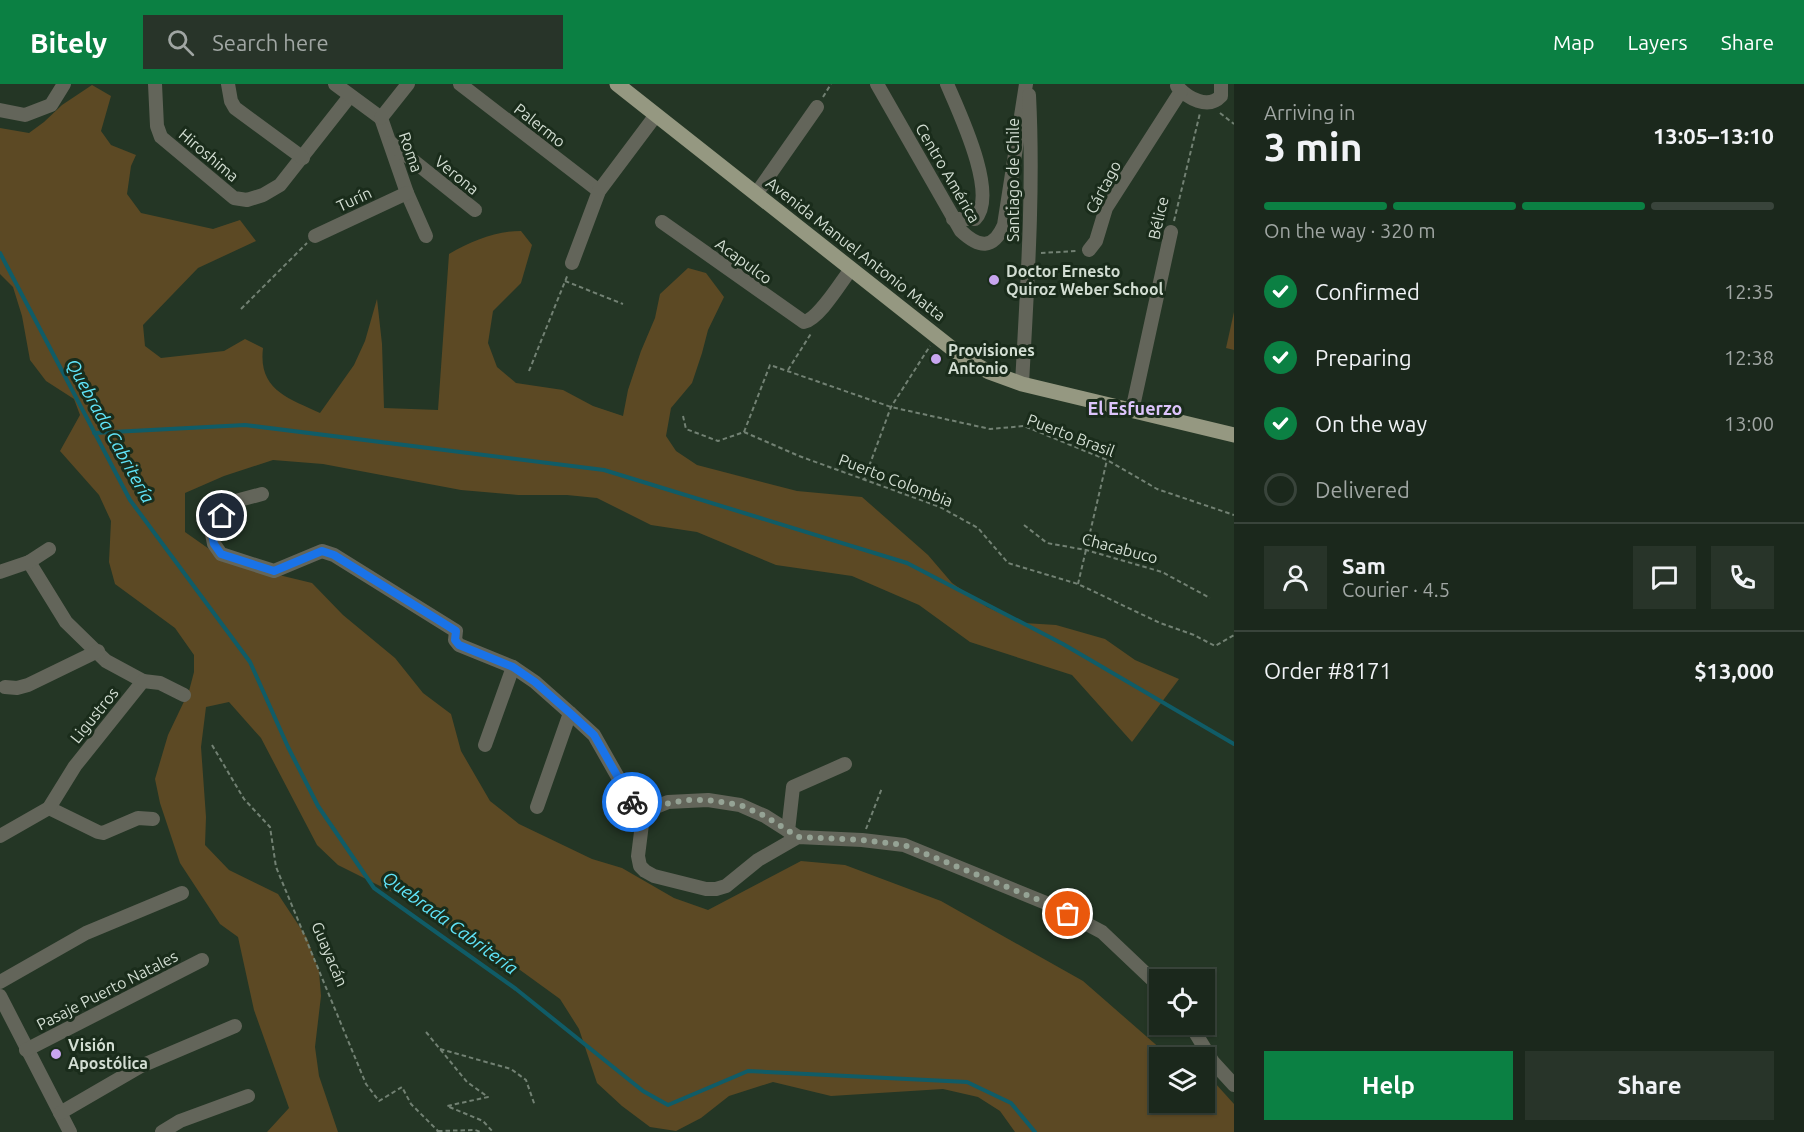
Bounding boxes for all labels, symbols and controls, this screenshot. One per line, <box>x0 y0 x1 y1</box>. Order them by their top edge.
search box <box>143 15 563 69</box>
icon: search <box>164 26 197 59</box>
text: Bitely <box>30 27 107 58</box>
text: Search here <box>212 30 329 55</box>
text: Map <box>1553 30 1594 54</box>
text: Layers <box>1627 30 1688 54</box>
text: Share <box>1721 30 1774 54</box>
street label: Palermo <box>511 99 569 151</box>
text: Arriving in <box>1264 101 1355 124</box>
street label: Santiago de Chile <box>1004 118 1022 242</box>
street label: Centro América <box>912 120 984 226</box>
text: 13:05–13:10 <box>1653 123 1774 148</box>
street label: Hiroshima <box>175 125 243 185</box>
text: 3 min <box>1264 125 1363 168</box>
street label: Roma <box>396 130 426 174</box>
street label: Verona <box>431 152 483 198</box>
street label: Cártago <box>1082 158 1124 216</box>
street label: Avenida Manuel Antonio Matta <box>763 173 949 325</box>
street label: Turín <box>334 183 374 215</box>
street label: Bélice <box>1144 195 1172 241</box>
text: On the way · 320 m <box>1264 219 1436 242</box>
street label: Acapulco <box>712 234 776 288</box>
place label: Doctor Ernesto Quiroz Weber School <box>1006 262 1164 298</box>
marker: Doctor Ernesto Quiroz Weber School <box>987 273 1001 287</box>
icon: check <box>1264 275 1297 308</box>
text: Confirmed <box>1315 279 1420 304</box>
text: 12:35 <box>1724 280 1774 303</box>
place label: Provisiones Antonio <box>948 341 1035 377</box>
icon: check <box>1264 341 1297 374</box>
text: Preparing <box>1315 345 1412 370</box>
text: 12:38 <box>1724 346 1774 369</box>
marker: Provisiones Antonio <box>929 352 943 366</box>
water label: Quebrada Cabritería <box>62 355 159 507</box>
district label: El Esfuerzo <box>1088 398 1182 418</box>
icon: check <box>1264 407 1297 440</box>
street label: Puerto Brasil <box>1025 410 1117 460</box>
text: On the way <box>1315 411 1427 436</box>
text: 13:00 <box>1724 412 1774 435</box>
street label: Puerto Colombia <box>836 450 956 510</box>
text: Delivered <box>1315 477 1410 502</box>
pin <box>196 490 247 541</box>
icon: home <box>205 499 238 532</box>
street label: Chacabuco <box>1080 529 1160 567</box>
button: person <box>1264 546 1327 609</box>
button: chat <box>1633 546 1696 609</box>
button: phone <box>1711 546 1774 609</box>
text: Sam <box>1342 553 1386 578</box>
text: Courier · 4.5 <box>1342 578 1450 601</box>
text: Order #8171 <box>1264 658 1392 683</box>
text: $13,000 <box>1694 658 1774 683</box>
street label: Ligustros <box>66 684 122 746</box>
courier <box>602 772 662 832</box>
icon: bike <box>616 786 649 819</box>
water label: Quebrada Cabritería <box>379 867 522 979</box>
pin <box>1042 888 1093 939</box>
icon: bag <box>1051 897 1084 930</box>
street label: Guayacán <box>308 919 352 989</box>
street label: Pasaje Puerto Natales <box>33 947 181 1033</box>
map controls <box>1149 969 1215 1113</box>
button: locate <box>1149 969 1215 1035</box>
place label: Visión Apostólica <box>68 1036 148 1072</box>
marker: Visión Apostólica <box>49 1047 63 1061</box>
button: layers <box>1149 1047 1215 1113</box>
button: Help <box>1264 1051 1513 1120</box>
button: Share <box>1525 1051 1774 1120</box>

